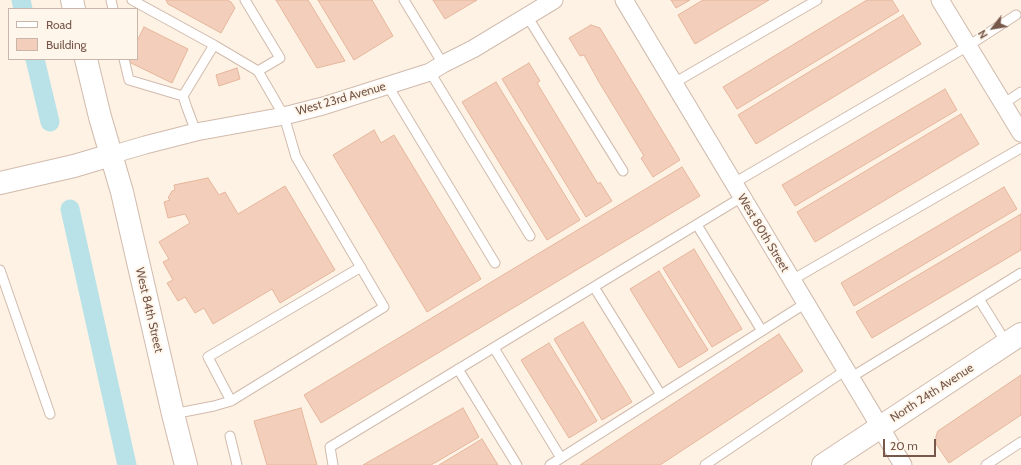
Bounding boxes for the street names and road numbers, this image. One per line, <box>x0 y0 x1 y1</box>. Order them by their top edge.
street label: West 23rd Avenue <box>295 79 387 119</box>
street label: West 80th Street <box>734 191 792 275</box>
street label: West 84th Street <box>132 266 166 354</box>
street label: North 24th Avenue <box>888 361 976 425</box>

